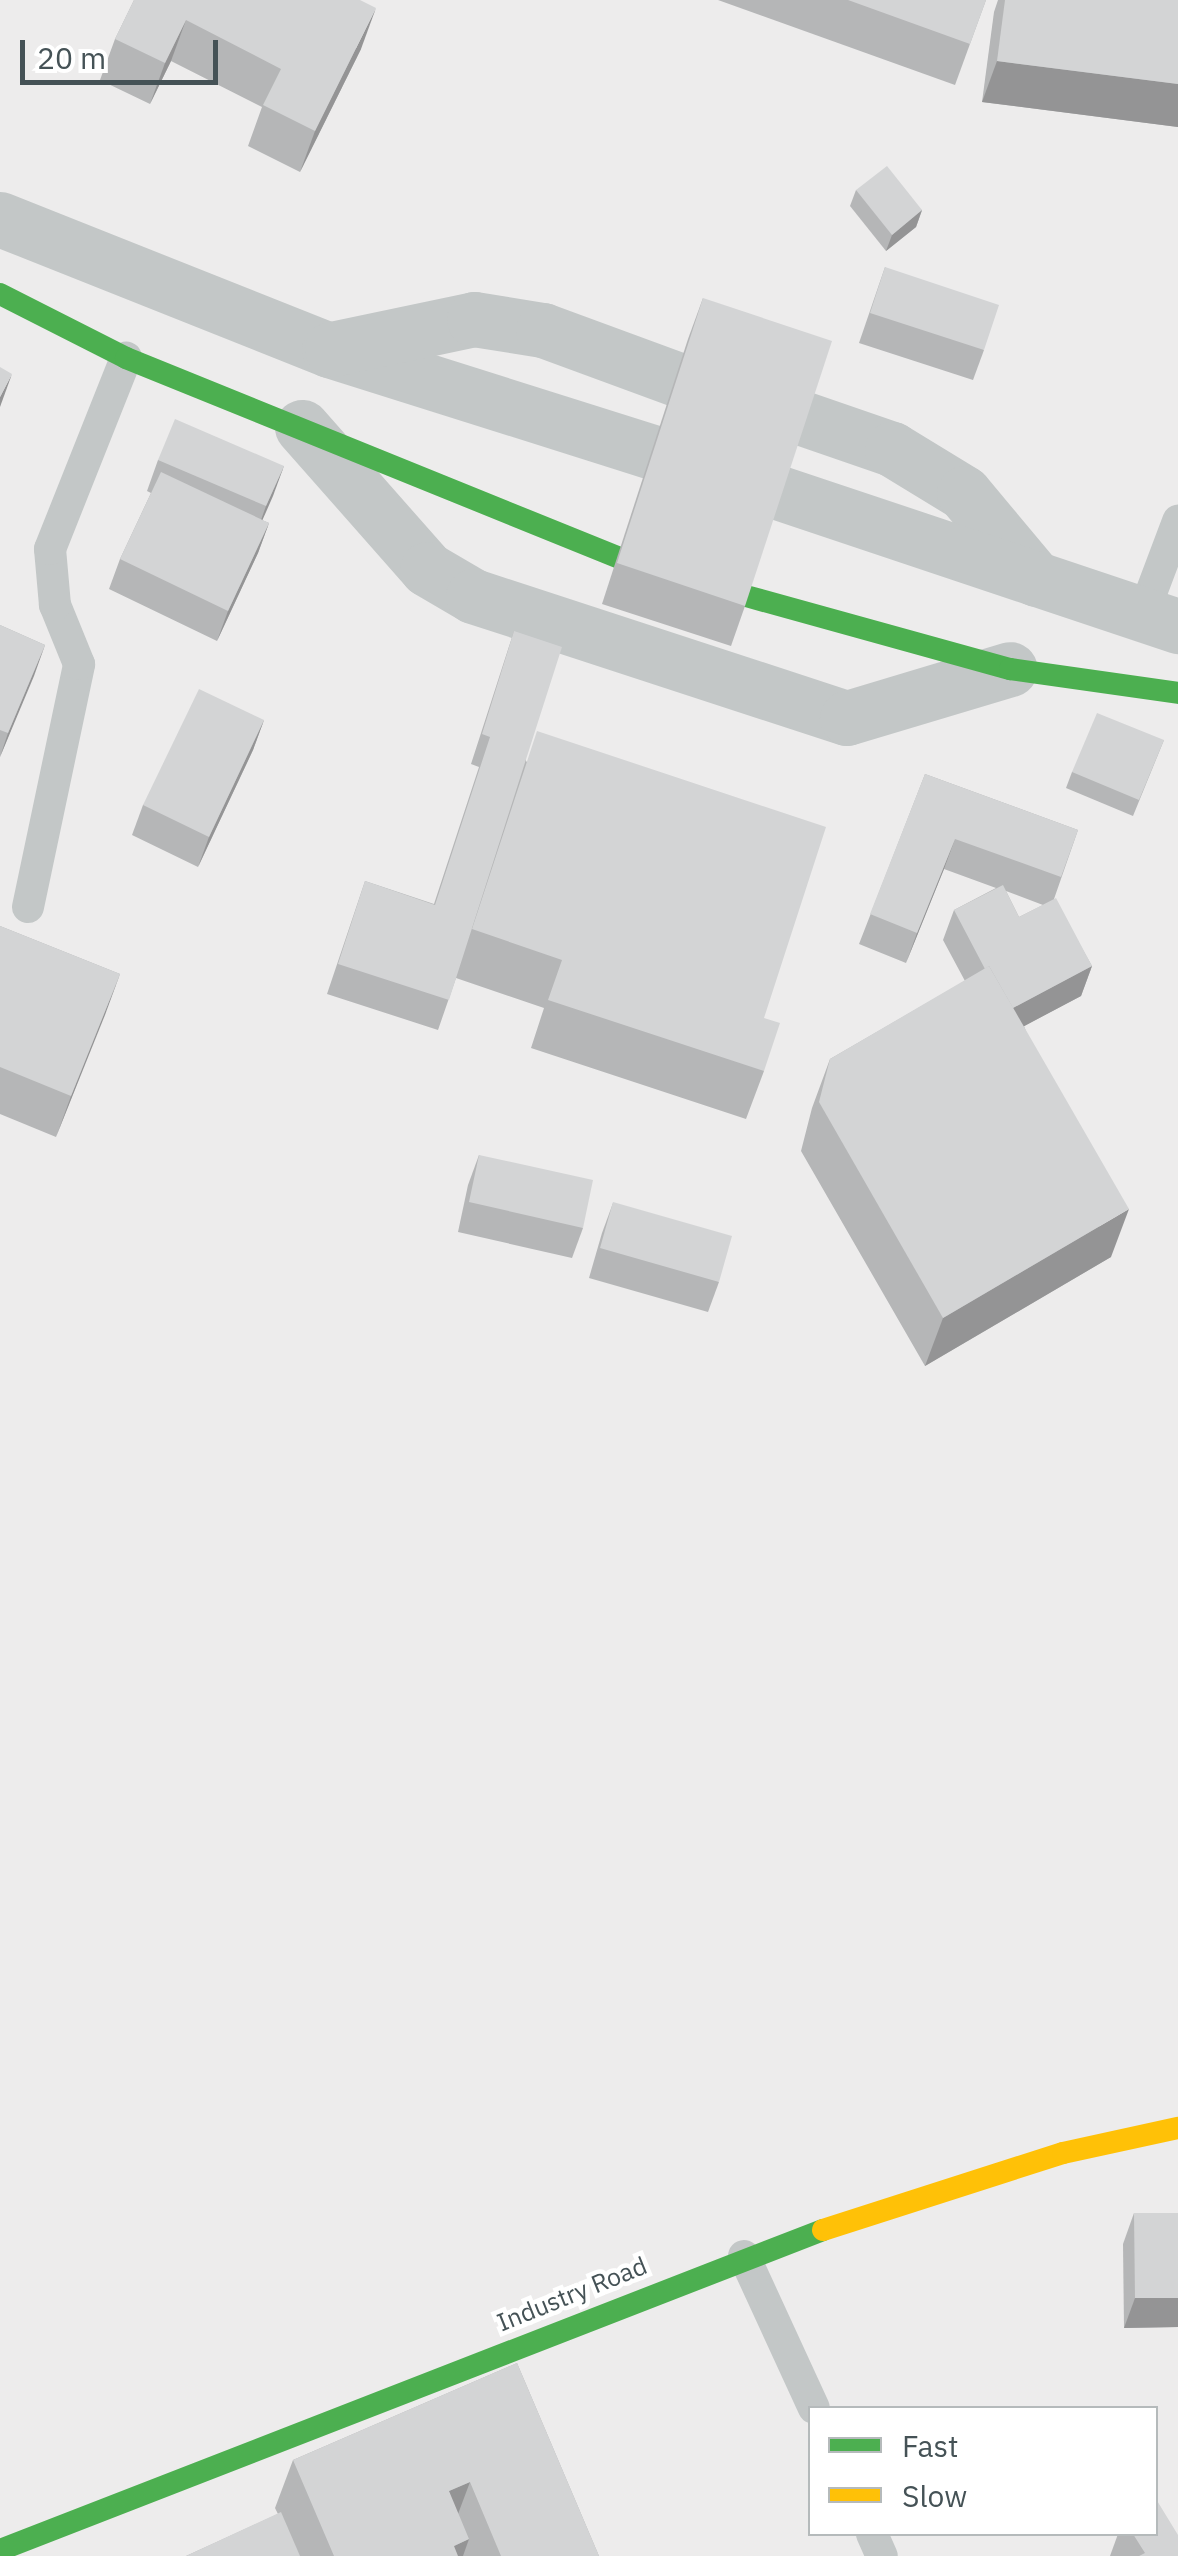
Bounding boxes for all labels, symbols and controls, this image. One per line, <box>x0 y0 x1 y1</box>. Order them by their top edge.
scale bar <box>25 20 222 82</box>
text: 20 m <box>37 38 106 77</box>
street label: Industry Road <box>493 2250 651 2338</box>
legend <box>808 2406 1158 2536</box>
text: Fast <box>902 2426 959 2465</box>
text: Slow <box>902 2476 967 2515</box>

